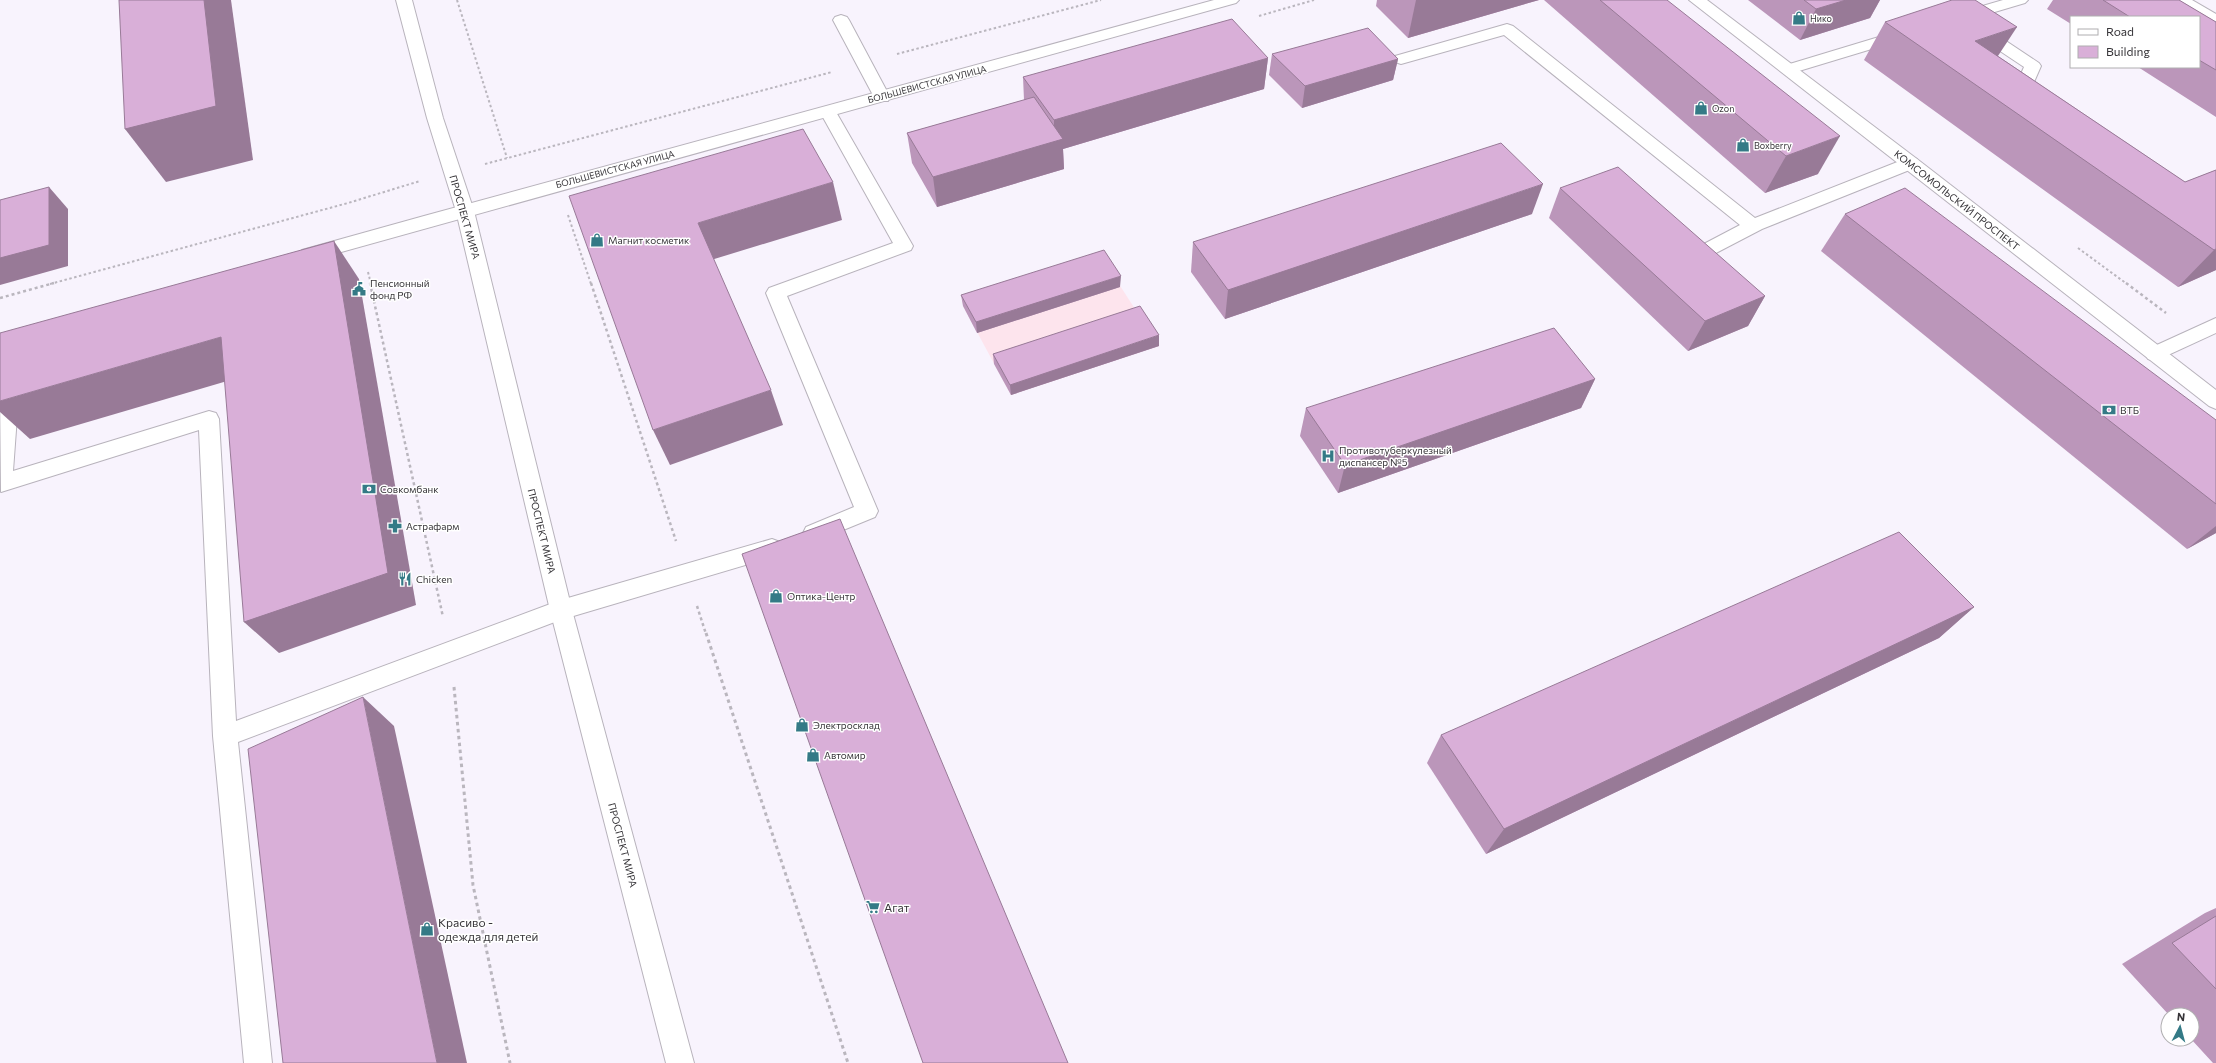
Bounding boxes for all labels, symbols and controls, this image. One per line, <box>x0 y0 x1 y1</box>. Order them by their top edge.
shop icon: Нико <box>1791 10 1807 26</box>
place label: Нико <box>1810 13 1832 24</box>
legend <box>2070 16 2200 68</box>
text: Road <box>2106 24 2134 38</box>
text: Building <box>2106 44 2150 58</box>
street label: БОЛЬШЕВИСТСКАЯ УЛИЦА <box>867 63 987 105</box>
shop icon: Ozon <box>1693 100 1709 116</box>
place label: Ozon <box>1712 103 1734 114</box>
shop icon: Boxberry <box>1735 137 1751 153</box>
place label: Boxberry <box>1754 140 1792 151</box>
street label: КОМСОМОЛЬСКИЙ ПРОСПЕКТ <box>1892 147 2022 253</box>
street label: БОЛЬШЕВИСТСКАЯ УЛИЦА <box>555 148 675 190</box>
street label: ПРОСПЕКТ МИРА <box>447 174 483 261</box>
shop icon: Магнит косметик <box>589 232 605 248</box>
place label: Магнит косметик <box>608 234 690 246</box>
place label: Пенсионный фонд РФ <box>370 277 429 301</box>
public building icon: Пенсионный фонд РФ <box>351 281 367 297</box>
bank icon: ВТБ <box>2101 402 2117 418</box>
place label: ВТБ <box>2120 404 2139 416</box>
place label: Противотуберкулезный диспансер №5 <box>1339 444 1452 468</box>
hospital icon: Противотуберкулезный диспансер №5 <box>1320 448 1336 464</box>
bank icon: Совкомбанк <box>361 481 377 497</box>
place label: Совкомбанк <box>380 483 439 495</box>
street label: ПРОСПЕКТ МИРА <box>526 487 558 575</box>
pharmacy icon: Астрафарм <box>387 518 403 534</box>
place label: Астрафарм <box>406 520 459 532</box>
restaurant icon: Chicken <box>397 571 413 587</box>
place label: Chicken <box>416 573 452 585</box>
shop icon: Оптика-Центр <box>768 588 784 604</box>
place label: Оптика-Центр <box>787 590 855 602</box>
shop icon: Электросклад <box>794 717 810 733</box>
place label: Электросклад <box>813 719 880 731</box>
shop icon: Автомир <box>805 747 821 763</box>
place label: Автомир <box>824 749 866 761</box>
street label: ПРОСПЕКТ МИРА <box>606 801 640 889</box>
supermarket icon: Агат <box>865 899 881 915</box>
place label: Агат <box>884 900 910 914</box>
place label: Красиво - одежда для детей <box>438 915 538 943</box>
shop icon: Красиво - одежда для детей <box>419 921 435 937</box>
north arrow <box>2160 1007 2200 1047</box>
text: N <box>2176 1010 2186 1023</box>

